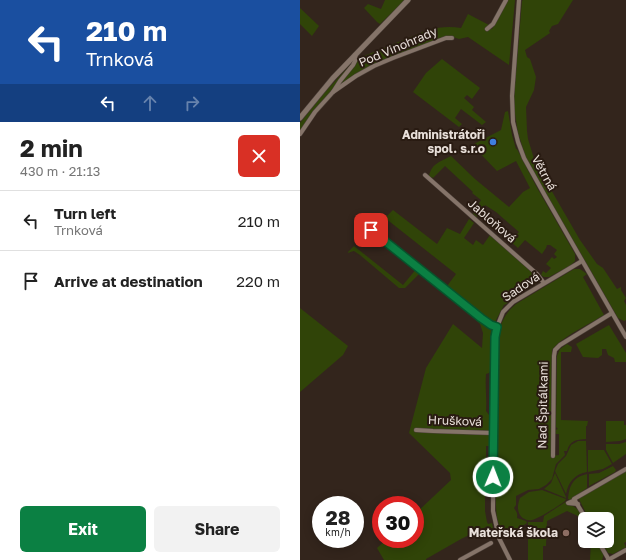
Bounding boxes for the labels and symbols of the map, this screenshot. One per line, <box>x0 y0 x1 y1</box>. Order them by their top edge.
street label: Pod Vinohrady <box>356 23 440 70</box>
place label: Administrátoři spol. s.r.o <box>402 127 485 156</box>
marker: Administrátoři spol. s.r.o <box>488 137 498 147</box>
street label: Větrná <box>529 153 560 193</box>
street label: Jabloňová <box>465 196 520 246</box>
pin <box>354 213 388 247</box>
street label: Sadová <box>499 269 542 305</box>
street label: Nad Špitálkami <box>534 361 551 449</box>
street label: Hrušková <box>428 412 482 429</box>
position arrow <box>472 456 514 498</box>
speed limit sign: 30 <box>372 496 424 548</box>
place label: Mateřská škola <box>469 525 558 540</box>
marker: Mateřská škola <box>561 528 571 538</box>

